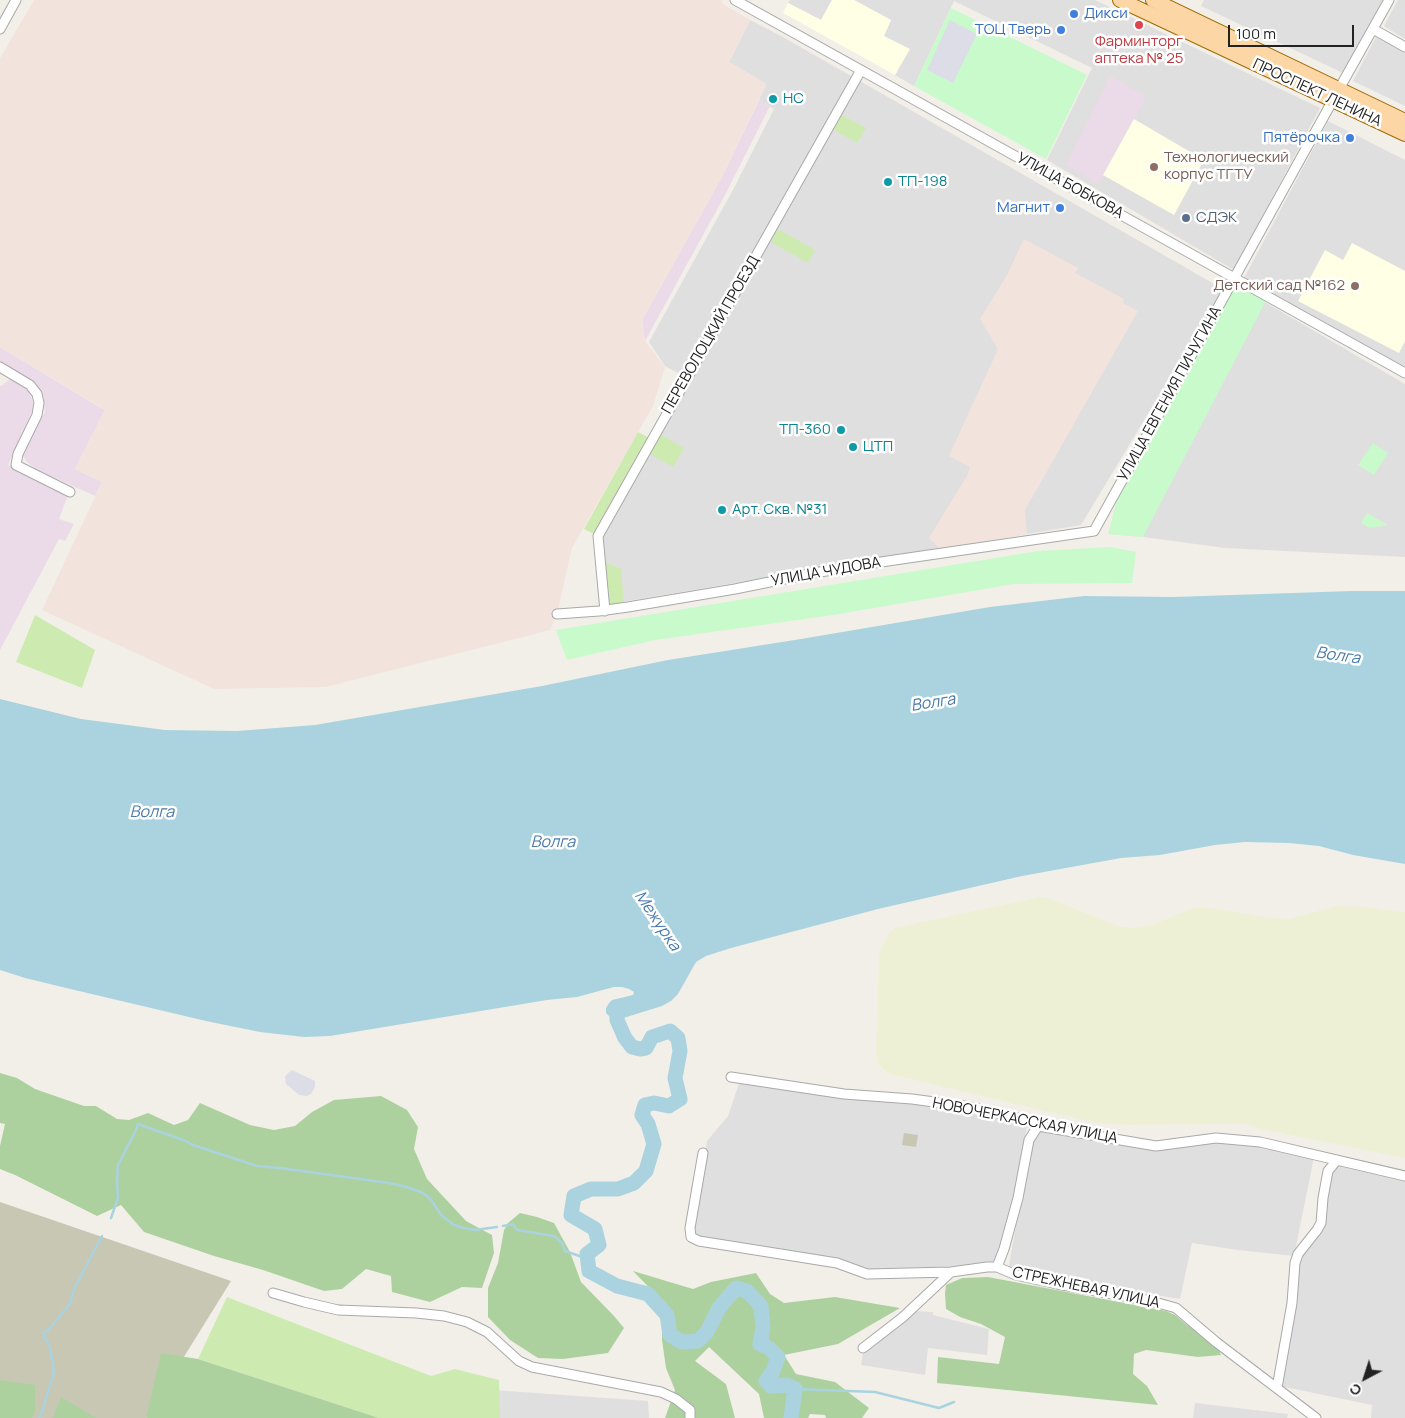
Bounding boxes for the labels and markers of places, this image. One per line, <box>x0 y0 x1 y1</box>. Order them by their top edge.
place label: Дикси <box>1084 5 1128 23</box>
marker: Дикси <box>1068 8 1080 20</box>
marker: Фарминторг аптека № 25 <box>1133 19 1145 31</box>
place label: ТОЦ Тверь <box>975 21 1051 39</box>
marker: ТОЦ Тверь <box>1055 24 1067 36</box>
place label: Фарминторг аптека № 25 <box>1095 33 1183 68</box>
place label: НС <box>783 90 804 108</box>
marker: НС <box>767 93 779 105</box>
place label: Пятёрочка <box>1263 129 1340 147</box>
marker: Пятёрочка <box>1344 132 1356 144</box>
place label: Технологический корпус ТГТУ <box>1164 149 1289 184</box>
marker: Технологический корпус ТГТУ <box>1148 161 1160 173</box>
place label: ТП-198 <box>898 173 947 191</box>
marker: ТП-198 <box>882 176 894 188</box>
place label: Магнит <box>997 199 1050 217</box>
marker: Магнит <box>1054 202 1066 214</box>
place label: СДЭК <box>1196 209 1237 227</box>
marker: СДЭК <box>1180 212 1192 224</box>
place label: Детский сад №162 <box>1213 277 1345 295</box>
marker: Детский сад №162 <box>1349 280 1361 292</box>
place label: ТП-360 <box>779 421 831 439</box>
marker: ТП-360 <box>835 424 847 436</box>
place label: ЦТП <box>863 438 893 456</box>
marker: ЦТП <box>847 441 859 453</box>
place label: Арт. Скв. №31 <box>732 501 827 519</box>
marker: Арт. Скв. №31 <box>716 504 728 516</box>

